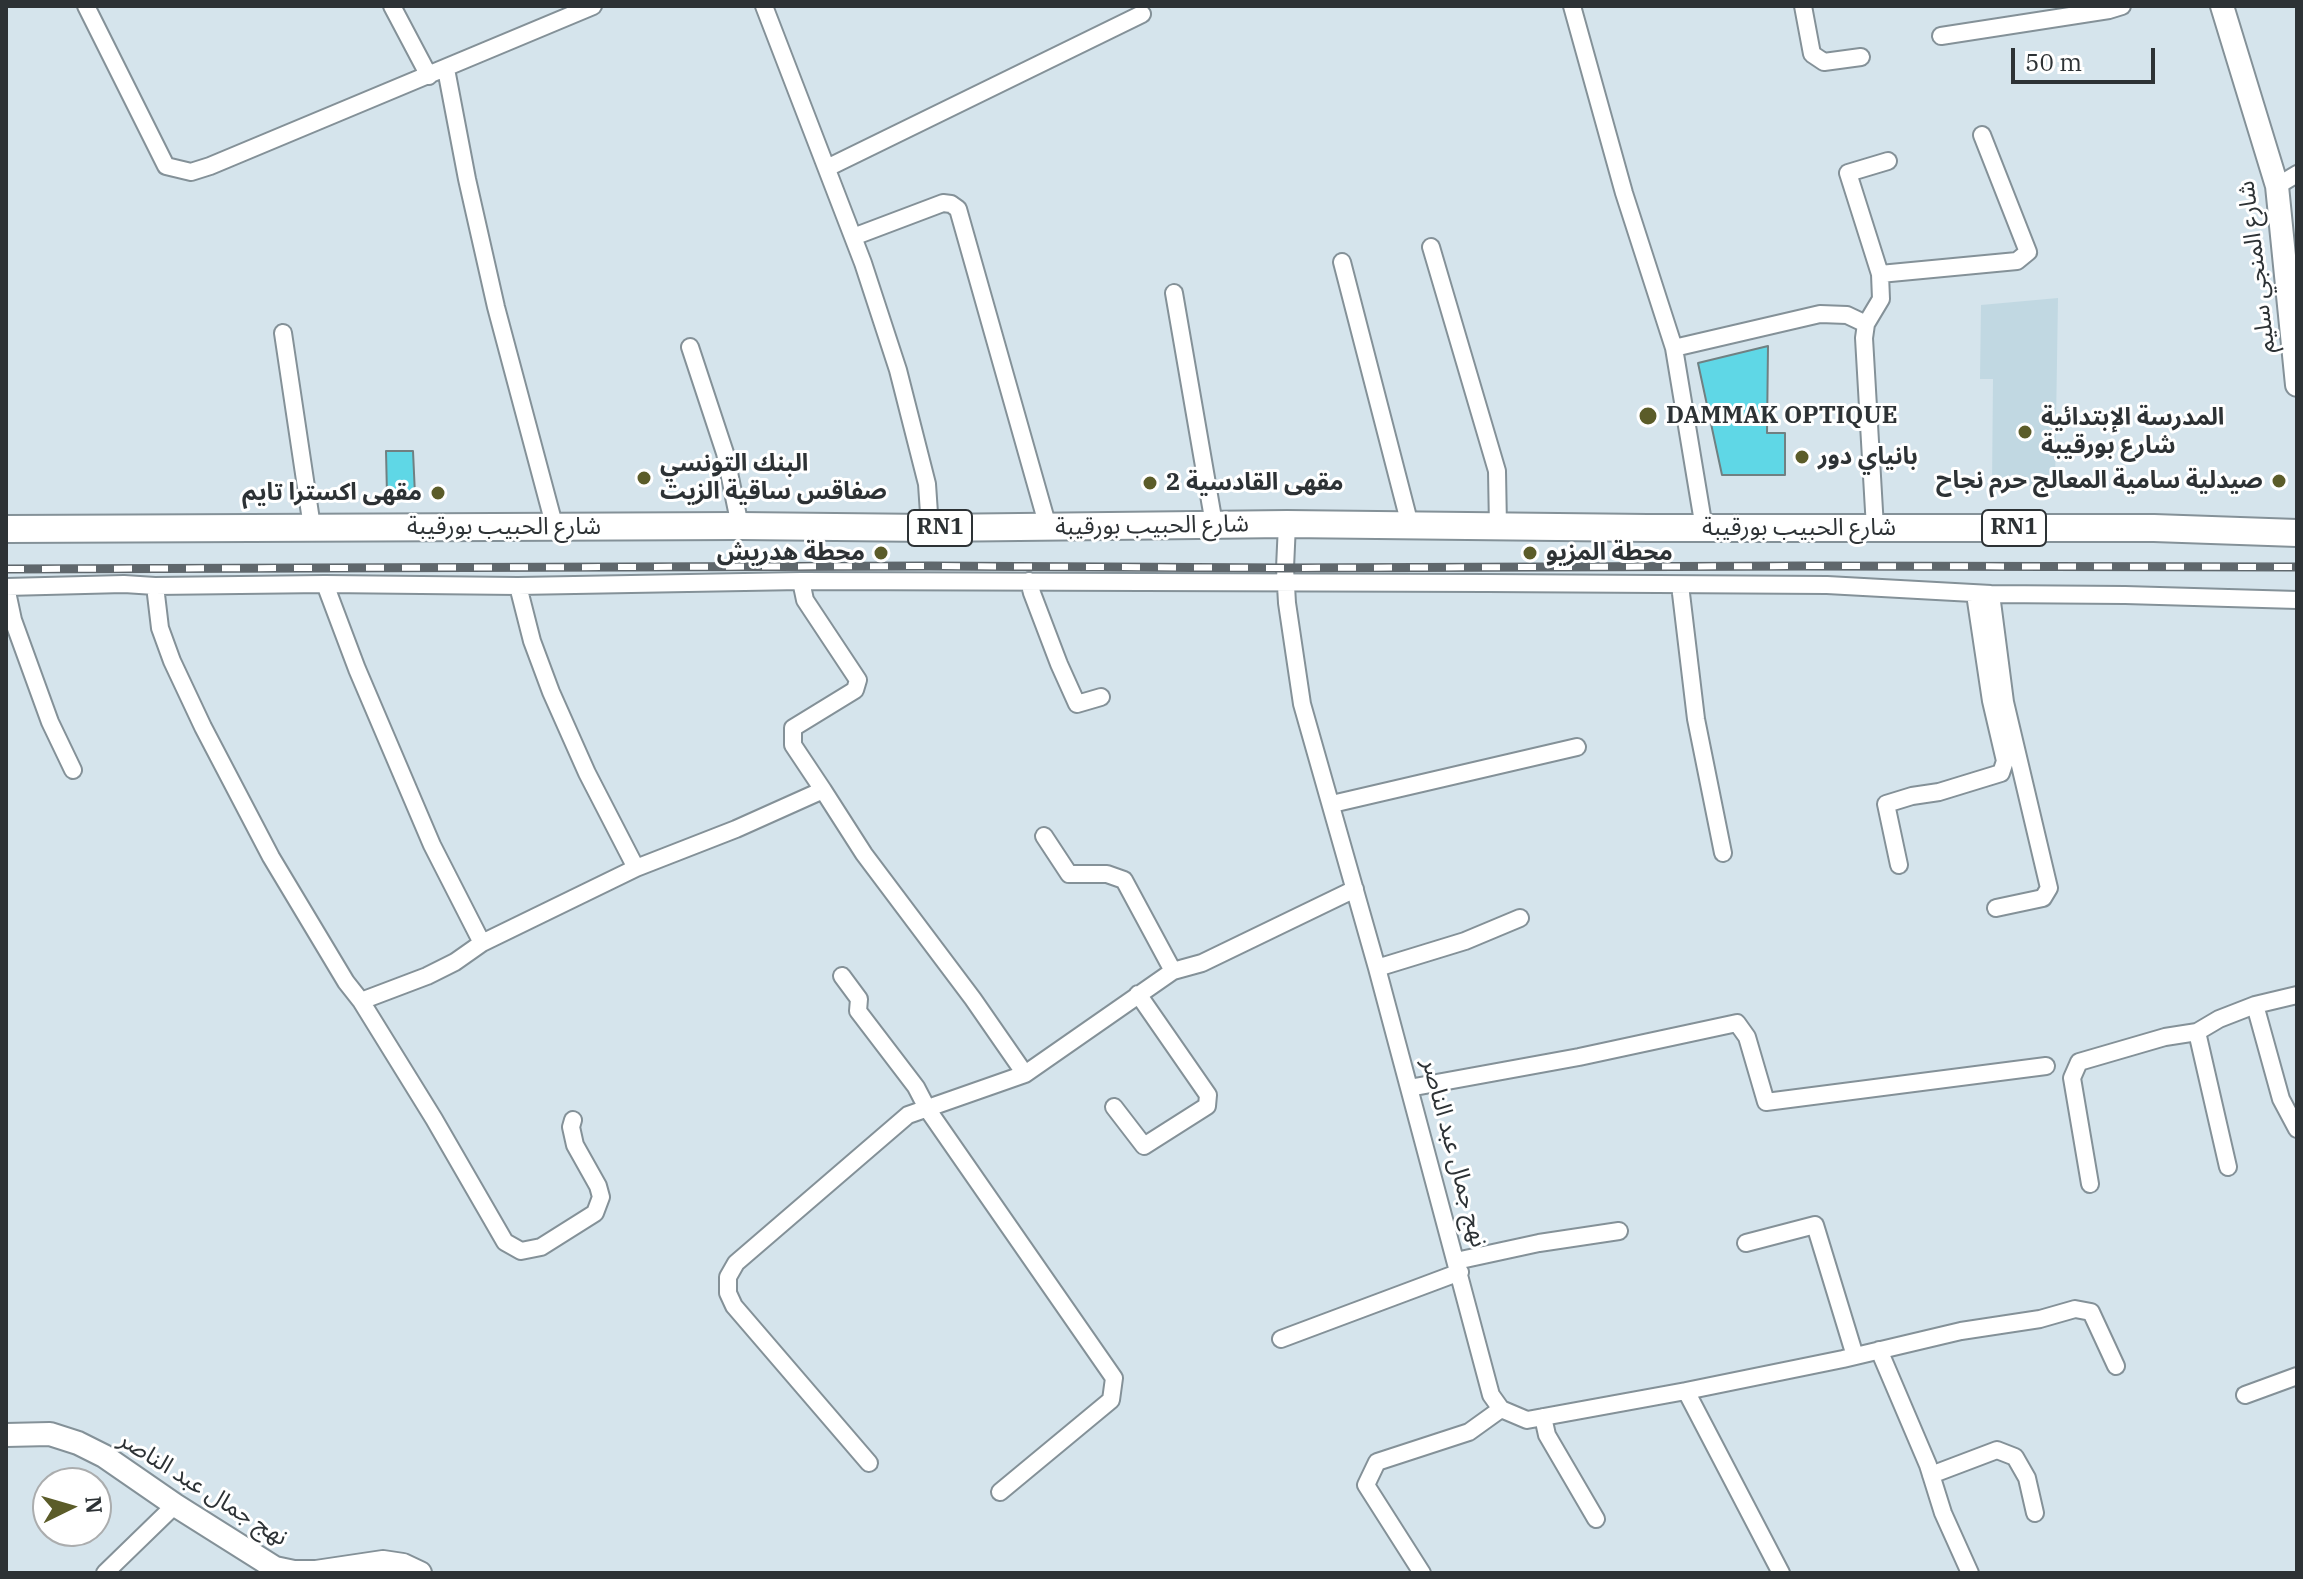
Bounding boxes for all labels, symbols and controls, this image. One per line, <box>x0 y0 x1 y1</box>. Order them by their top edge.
scale bar <box>2015 32 2159 82</box>
text: 50 m <box>2025 46 2082 78</box>
street label: شارع المنجي سليم <box>2232 179 2282 355</box>
place label: DAMMAK OPTIQUE <box>1666 402 1898 430</box>
place label: المدرسة الإبتدائية شارع بورقيبة <box>2041 404 2224 460</box>
marker: DAMMAK OPTIQUE <box>1637 405 1659 427</box>
marker: المدرسة الإبتدائية شارع بورقيبة <box>2016 423 2034 441</box>
place label: بانياي دور <box>1818 443 1918 471</box>
marker: بانياي دور <box>1793 448 1811 466</box>
place label: البنك التونسي صفاقس ساقية الزيت <box>660 450 887 506</box>
place label: صيدلية سامية المعالج حرم نجاح <box>1936 467 2263 495</box>
marker: البنك التونسي صفاقس ساقية الزيت <box>635 469 653 487</box>
place label: مقهى القادسية 2 <box>1166 469 1343 497</box>
marker: صيدلية سامية المعالج حرم نجاح <box>2270 472 2288 490</box>
marker: مقهى القادسية 2 <box>1141 474 1159 492</box>
place label: مقهى اكسترا تايم <box>242 479 422 507</box>
marker: مقهى اكسترا تايم <box>429 484 447 502</box>
road number: RN1 <box>908 510 972 546</box>
street label: شارع الحبيب بورقيبة <box>1055 510 1249 542</box>
road number: RN1 <box>1982 510 2046 546</box>
street label: شارع الحبيب بورقيبة <box>407 513 601 541</box>
street label: شارع الحبيب بورقيبة <box>1702 514 1896 542</box>
place label: محطة هدريش <box>717 539 865 567</box>
place label: محطة المزيو <box>1546 539 1673 567</box>
marker: محطة هدريش <box>872 544 890 562</box>
marker: محطة المزيو <box>1521 544 1539 562</box>
street label: نهج جمال عبد الناصر <box>1415 1056 1493 1250</box>
street label: نهج جمال عبد الناصر <box>113 1425 293 1553</box>
north arrow <box>32 1467 112 1547</box>
text: N <box>79 1495 110 1515</box>

